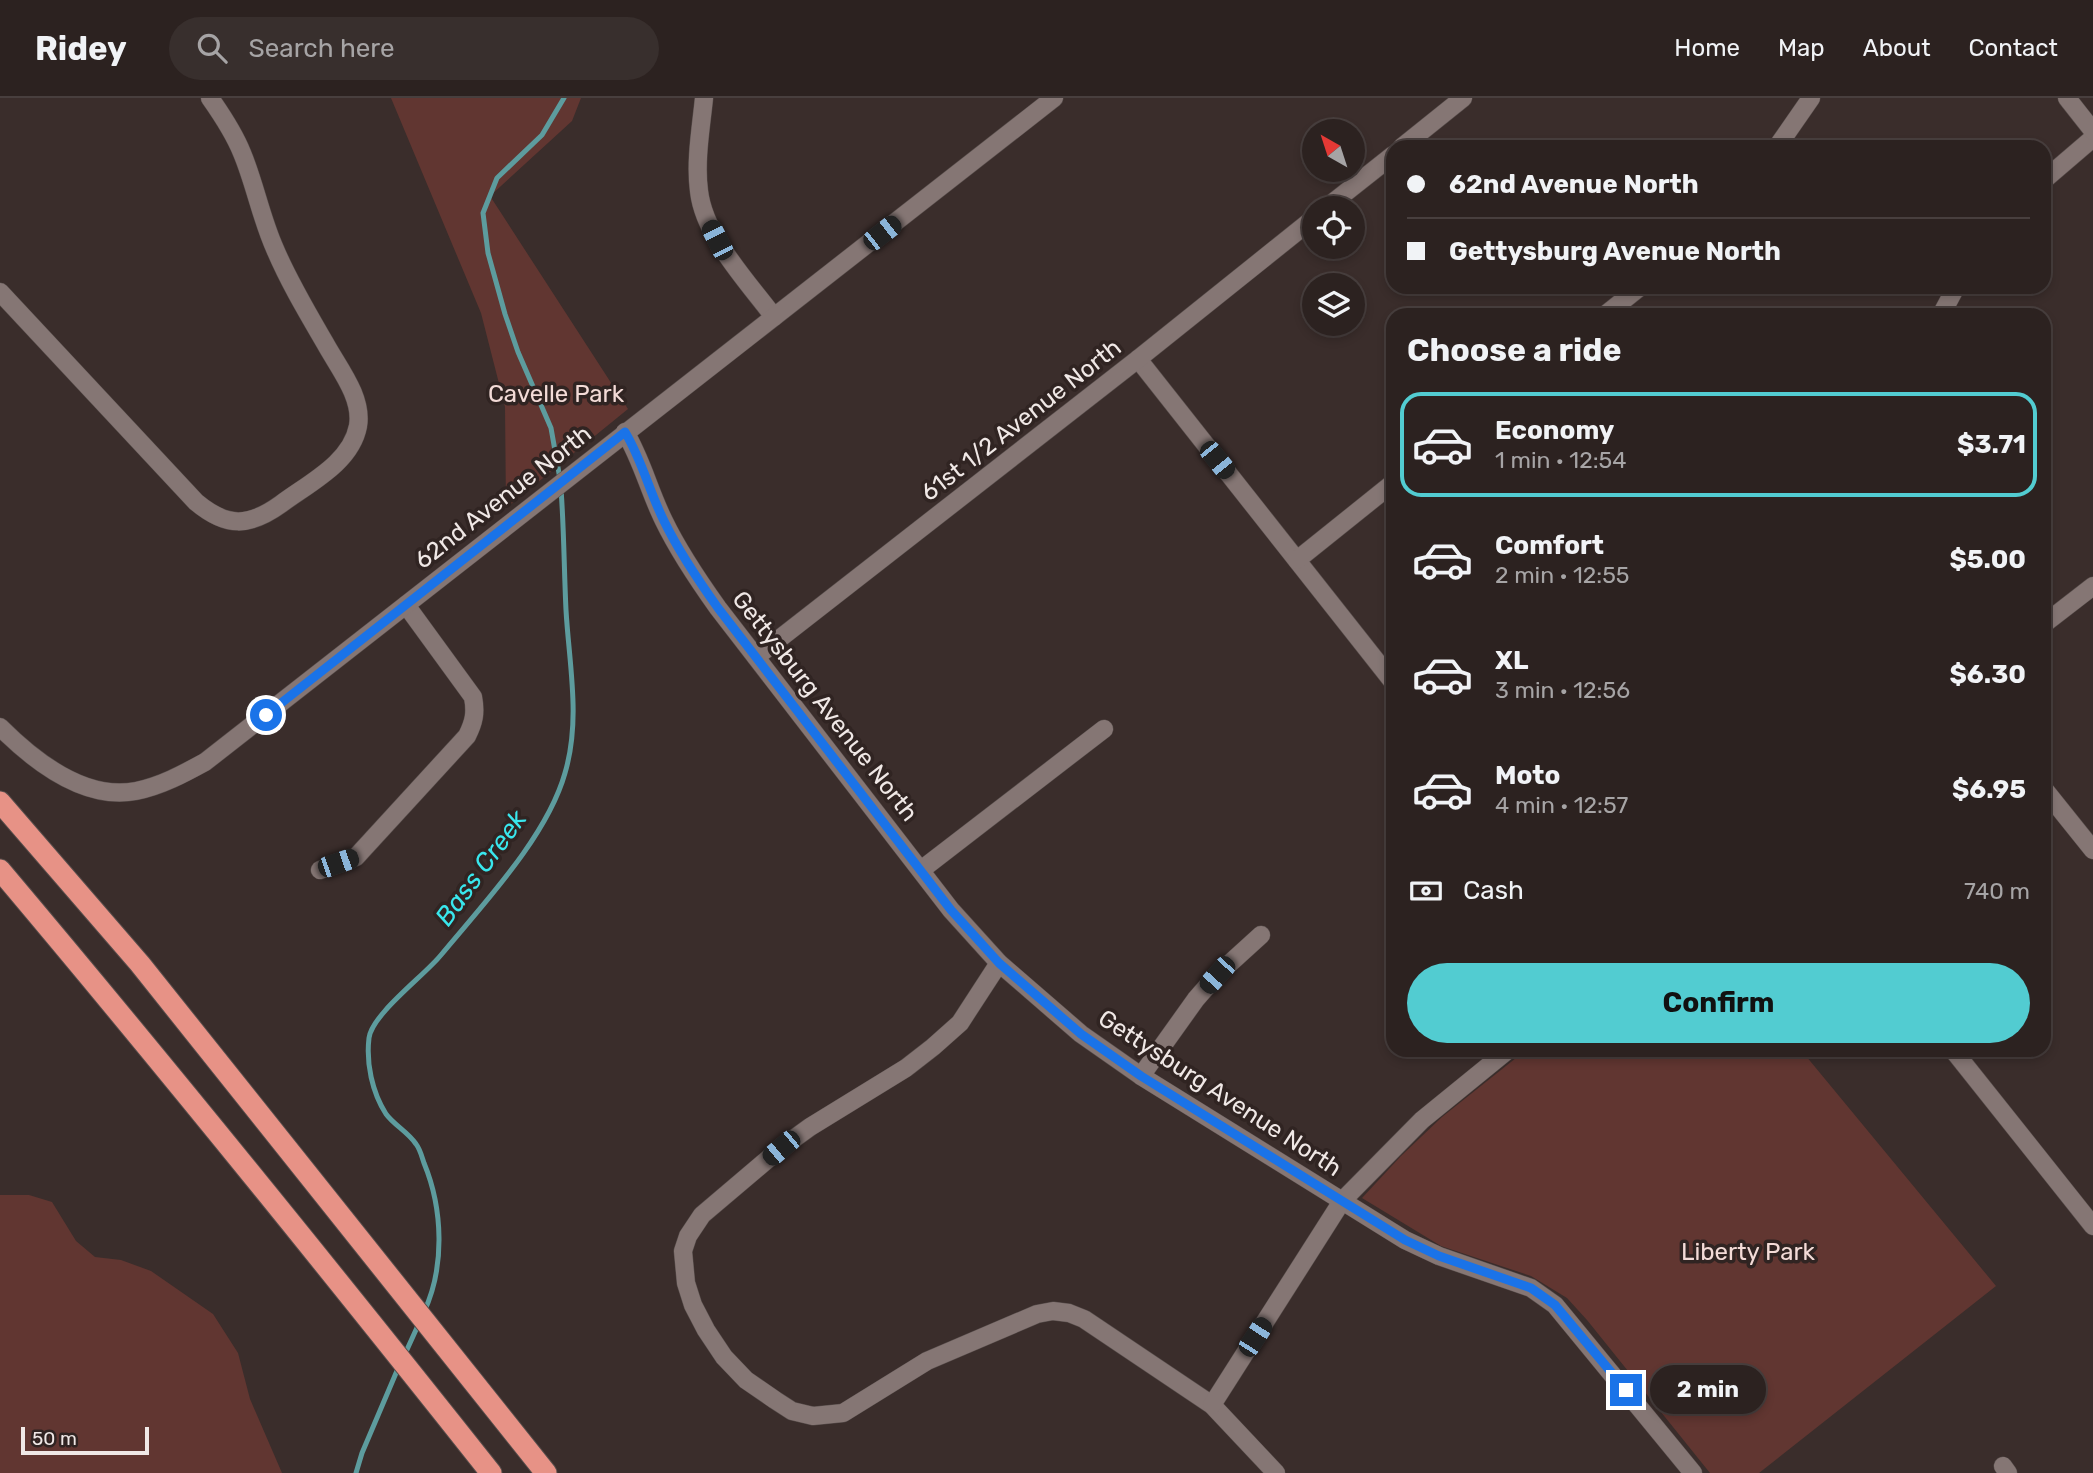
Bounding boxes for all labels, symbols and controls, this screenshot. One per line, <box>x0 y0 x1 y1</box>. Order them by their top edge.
search box <box>169 17 659 80</box>
text: Ridey <box>35 29 127 68</box>
icon: search <box>193 29 231 67</box>
text: Search here <box>249 33 394 64</box>
text: Home <box>1674 34 1740 62</box>
text: Map <box>1778 34 1825 62</box>
text: About <box>1863 34 1931 62</box>
text: Contact <box>1969 34 2058 62</box>
north arrow <box>1302 119 1365 182</box>
map controls <box>1302 119 1365 336</box>
text: 62nd Avenue North <box>1449 169 1699 200</box>
button: locate <box>1302 196 1365 259</box>
car <box>859 212 906 254</box>
car <box>699 217 736 263</box>
text: Gettysburg Avenue North <box>1449 236 1781 267</box>
button: layers <box>1302 273 1365 336</box>
text: Choose a ride <box>1407 331 1621 369</box>
street label: 61st 1/2 Avenue North <box>915 333 1127 507</box>
park label: Cavelle Park <box>488 380 625 408</box>
icon: car <box>1411 413 1474 476</box>
text: Economy <box>1495 415 1614 446</box>
street label: 62nd Avenue North <box>409 419 597 575</box>
text: $3.71 <box>1957 429 2026 460</box>
car <box>1196 437 1239 483</box>
text: 1 min · 12:54 <box>1495 446 1626 474</box>
icon: car <box>1411 528 1474 591</box>
text: Comfort <box>1495 530 1604 561</box>
text: $5.00 <box>1949 544 2026 575</box>
text: 2 min · 12:55 <box>1495 561 1630 589</box>
street label: Gettysburg Avenue North <box>726 585 924 827</box>
icon: car <box>1411 643 1474 706</box>
text: XL <box>1495 645 1528 676</box>
text: $6.30 <box>1950 659 2026 690</box>
text: 3 min · 12:56 <box>1495 676 1630 704</box>
route start <box>250 699 282 731</box>
icon: car <box>1411 758 1474 821</box>
text: Moto <box>1495 760 1560 791</box>
text: $6.95 <box>1952 774 2026 805</box>
text: 4 min · 12:57 <box>1495 791 1628 819</box>
water label: Bass Creek <box>429 804 534 932</box>
car <box>315 846 362 880</box>
icon: cash <box>1407 872 1445 910</box>
text: Cash <box>1463 875 1524 906</box>
text: 740 m <box>1964 877 2030 905</box>
car <box>1196 952 1239 998</box>
button: Confirm <box>1407 963 2030 1043</box>
street label: Gettysburg Avenue North <box>1093 1004 1347 1182</box>
car <box>759 1126 804 1170</box>
park label: Liberty Park <box>1681 1238 1816 1266</box>
car <box>1235 1314 1276 1360</box>
callout: 2 min <box>1650 1366 1766 1414</box>
route end <box>1610 1374 1642 1406</box>
text: 2 min <box>1677 1375 1739 1403</box>
scale bar <box>21 1424 149 1456</box>
text: 50 m <box>32 1427 77 1450</box>

